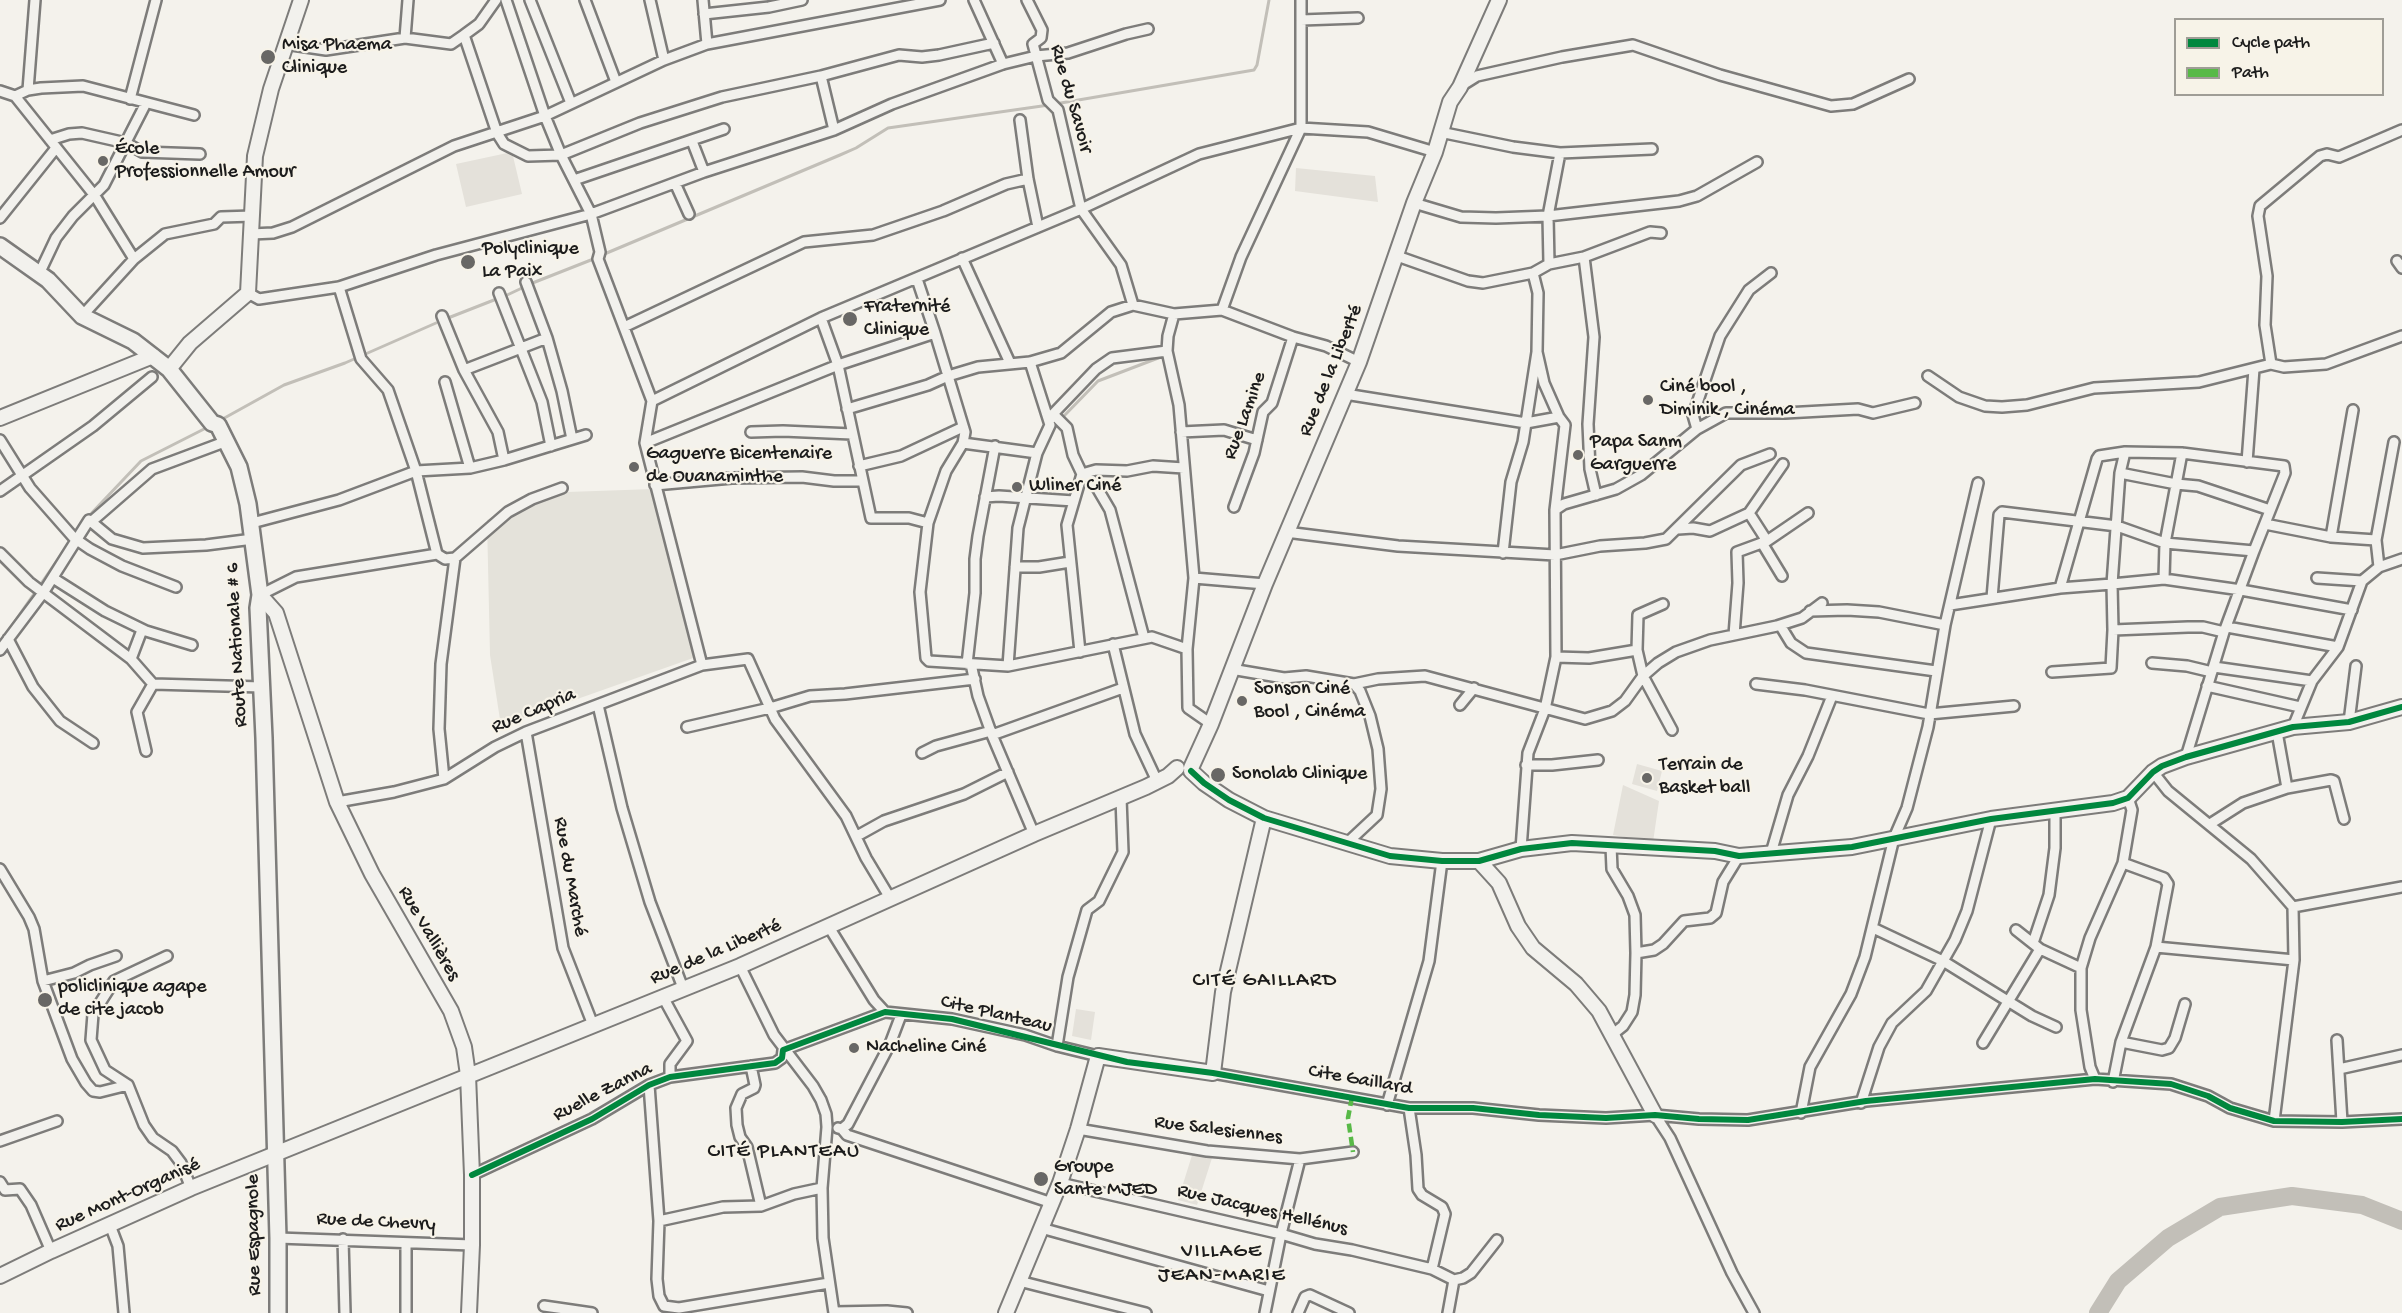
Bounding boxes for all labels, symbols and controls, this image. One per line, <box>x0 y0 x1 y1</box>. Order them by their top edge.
legend <box>2174 18 2384 96</box>
text: Cycle path <box>2232 33 2310 54</box>
place label: Misa Phaema Clinique <box>282 34 392 81</box>
street label: Rue du Savoir <box>1043 42 1097 156</box>
marker: Misa Phaema Clinique <box>259 48 277 66</box>
text: Path <box>2232 63 2269 84</box>
place label: École Professionnelle Amour <box>115 138 295 185</box>
marker: École Professionnelle Amour <box>96 154 110 168</box>
place label: Polyclinique La Paix <box>482 238 579 285</box>
marker: Polyclinique La Paix <box>459 253 477 271</box>
place label: Fraternité Clinique <box>864 296 950 343</box>
street label: Rue de la Liberté <box>1295 302 1369 440</box>
marker: Fraternité Clinique <box>841 310 859 328</box>
street label: Rue Lamine <box>1219 369 1273 463</box>
place label: Ciné bool , Diminik , Cinéma <box>1660 376 1795 423</box>
marker: Ciné bool , Diminik , Cinéma <box>1641 393 1655 407</box>
place label: Papa Sanm Garguerre <box>1590 431 1682 478</box>
place label: Gaguerre Bicentenaire de Ouanaminthe <box>646 443 832 490</box>
marker: Papa Sanm Garguerre <box>1571 448 1585 462</box>
marker: Gaguerre Bicentenaire de Ouanaminthe <box>627 460 641 474</box>
place label: Wliner Ciné <box>1029 475 1121 499</box>
marker: Wliner Ciné <box>1010 480 1024 494</box>
street label: Route Nationale # 6 <box>222 562 254 728</box>
place label: Sonson Ciné Bool , Cinéma <box>1254 678 1365 725</box>
street label: Rue Capria <box>488 684 580 740</box>
marker: Sonson Ciné Bool , Cinéma <box>1235 694 1249 708</box>
place label: Terrain de Basket ball <box>1659 754 1750 801</box>
place label: Sonolab Clinique <box>1232 763 1367 787</box>
marker: Sonolab Clinique <box>1209 766 1227 784</box>
marker: Terrain de Basket ball <box>1640 771 1654 785</box>
street label: Rue du Marché <box>547 815 591 939</box>
street label: Rue Vallières <box>391 882 465 986</box>
street label: Rue de la Liberté <box>647 915 785 991</box>
district label: CITÉ GAILLARD <box>1192 969 1338 995</box>
place label: policlinique agape de cite jacob <box>58 976 206 1023</box>
marker: policlinique agape de cite jacob <box>36 991 54 1009</box>
street label: Cite Planteau <box>938 991 1054 1039</box>
place label: Nacheline Ciné <box>866 1036 986 1060</box>
marker: Nacheline Ciné <box>847 1041 861 1055</box>
street label: Ruelle Zanna <box>549 1058 657 1128</box>
street label: Cite Gaillard <box>1306 1060 1414 1102</box>
street label: Rue Salesiennes <box>1153 1111 1283 1151</box>
district label: CITÉ PLANTEAU <box>707 1140 861 1166</box>
street label: Rue Mont-Organisé <box>52 1153 204 1239</box>
place label: Groupe Sante MJED <box>1054 1156 1157 1203</box>
marker: Groupe Sante MJED <box>1032 1170 1050 1188</box>
street label: Rue Espagnole <box>242 1174 268 1296</box>
street label: Rue Jacques Hellénus <box>1174 1180 1350 1242</box>
street label: Rue de Chevry <box>316 1208 436 1238</box>
district label: VILLAGE JEAN-MARIE <box>1158 1240 1286 1290</box>

